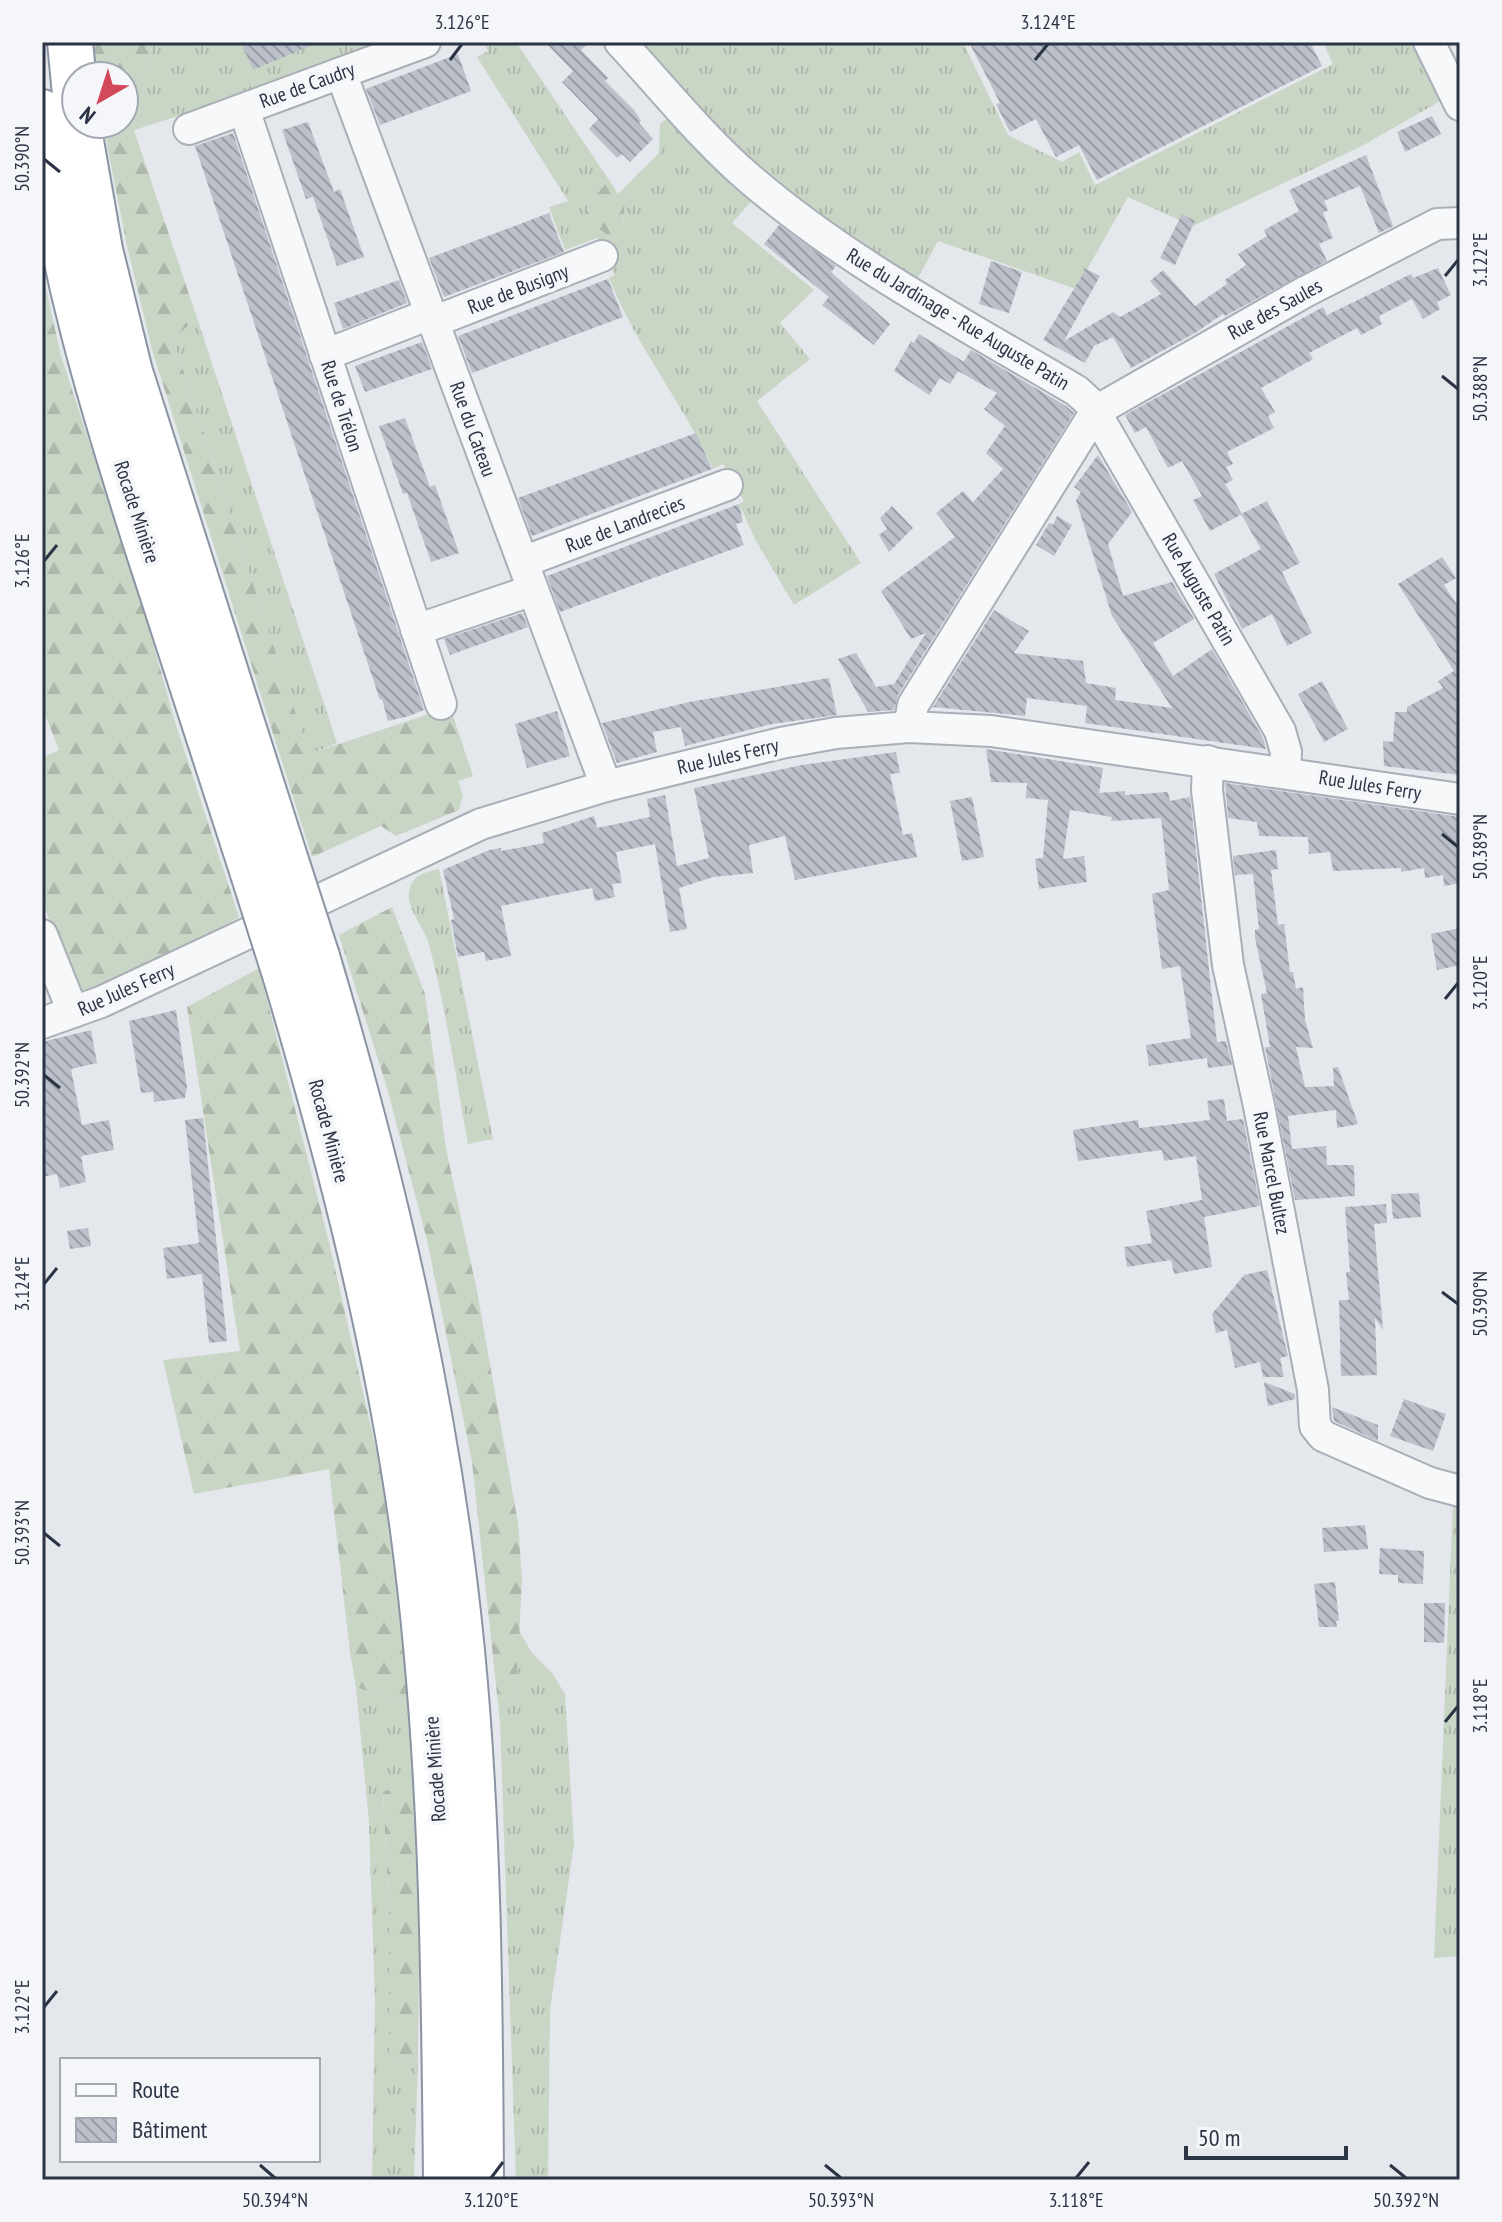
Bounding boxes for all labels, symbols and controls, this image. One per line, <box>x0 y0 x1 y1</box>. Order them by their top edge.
text: 3.126°E <box>435 9 489 35</box>
text: 3.124°E <box>1021 9 1075 35</box>
street label: Rue de Caudry <box>256 56 358 114</box>
north arrow <box>60 60 140 140</box>
text: N <box>74 101 101 130</box>
text: 50.390°N <box>9 126 35 192</box>
text: 3.122°E <box>1467 233 1493 287</box>
street label: Rue du Jardinage - Rue Auguste Patin <box>842 242 1074 396</box>
street label: Rue de Busigny <box>464 258 573 320</box>
street label: Rue des Saules <box>1223 272 1327 345</box>
text: 50.388°N <box>1467 356 1493 422</box>
street label: Rue de Trélon <box>315 357 369 455</box>
street label: Rue du Cateau <box>444 378 502 480</box>
street label: Rocade Minière <box>108 458 166 566</box>
street label: Rue de Landrecies <box>562 489 688 559</box>
street label: Rue Auguste Patin <box>1156 528 1242 650</box>
text: 3.126°E <box>9 534 35 588</box>
street label: Rue Jules Ferry <box>675 732 782 780</box>
street label: Rue Jules Ferry <box>1317 764 1423 806</box>
text: 50.389°N <box>1467 814 1493 880</box>
street label: Rue Jules Ferry <box>74 956 179 1022</box>
text: 3.120°E <box>1467 956 1493 1010</box>
text: 50.392°N <box>9 1042 35 1108</box>
street label: Rocade Minière <box>303 1076 355 1186</box>
street label: Rue Marcel Bultez <box>1247 1109 1297 1237</box>
text: 3.124°E <box>9 1257 35 1311</box>
text: 50.390°N <box>1467 1271 1493 1337</box>
text: 50.393°N <box>9 1500 35 1566</box>
text: 3.118°E <box>1467 1679 1493 1733</box>
street label: Rocade Minière <box>418 1715 452 1823</box>
text: 3.122°E <box>9 1980 35 2034</box>
legend <box>60 2058 320 2162</box>
text: Route <box>132 2074 180 2105</box>
scale bar <box>1186 2110 1346 2160</box>
text: Bâtiment <box>132 2114 208 2145</box>
text: 50 m <box>1198 2122 1240 2153</box>
text: 50.394°N <box>242 2187 308 2213</box>
text: 3.120°E <box>464 2187 518 2213</box>
text: 50.393°N <box>808 2187 874 2213</box>
text: 3.118°E <box>1049 2187 1103 2213</box>
text: 50.392°N <box>1373 2187 1439 2213</box>

